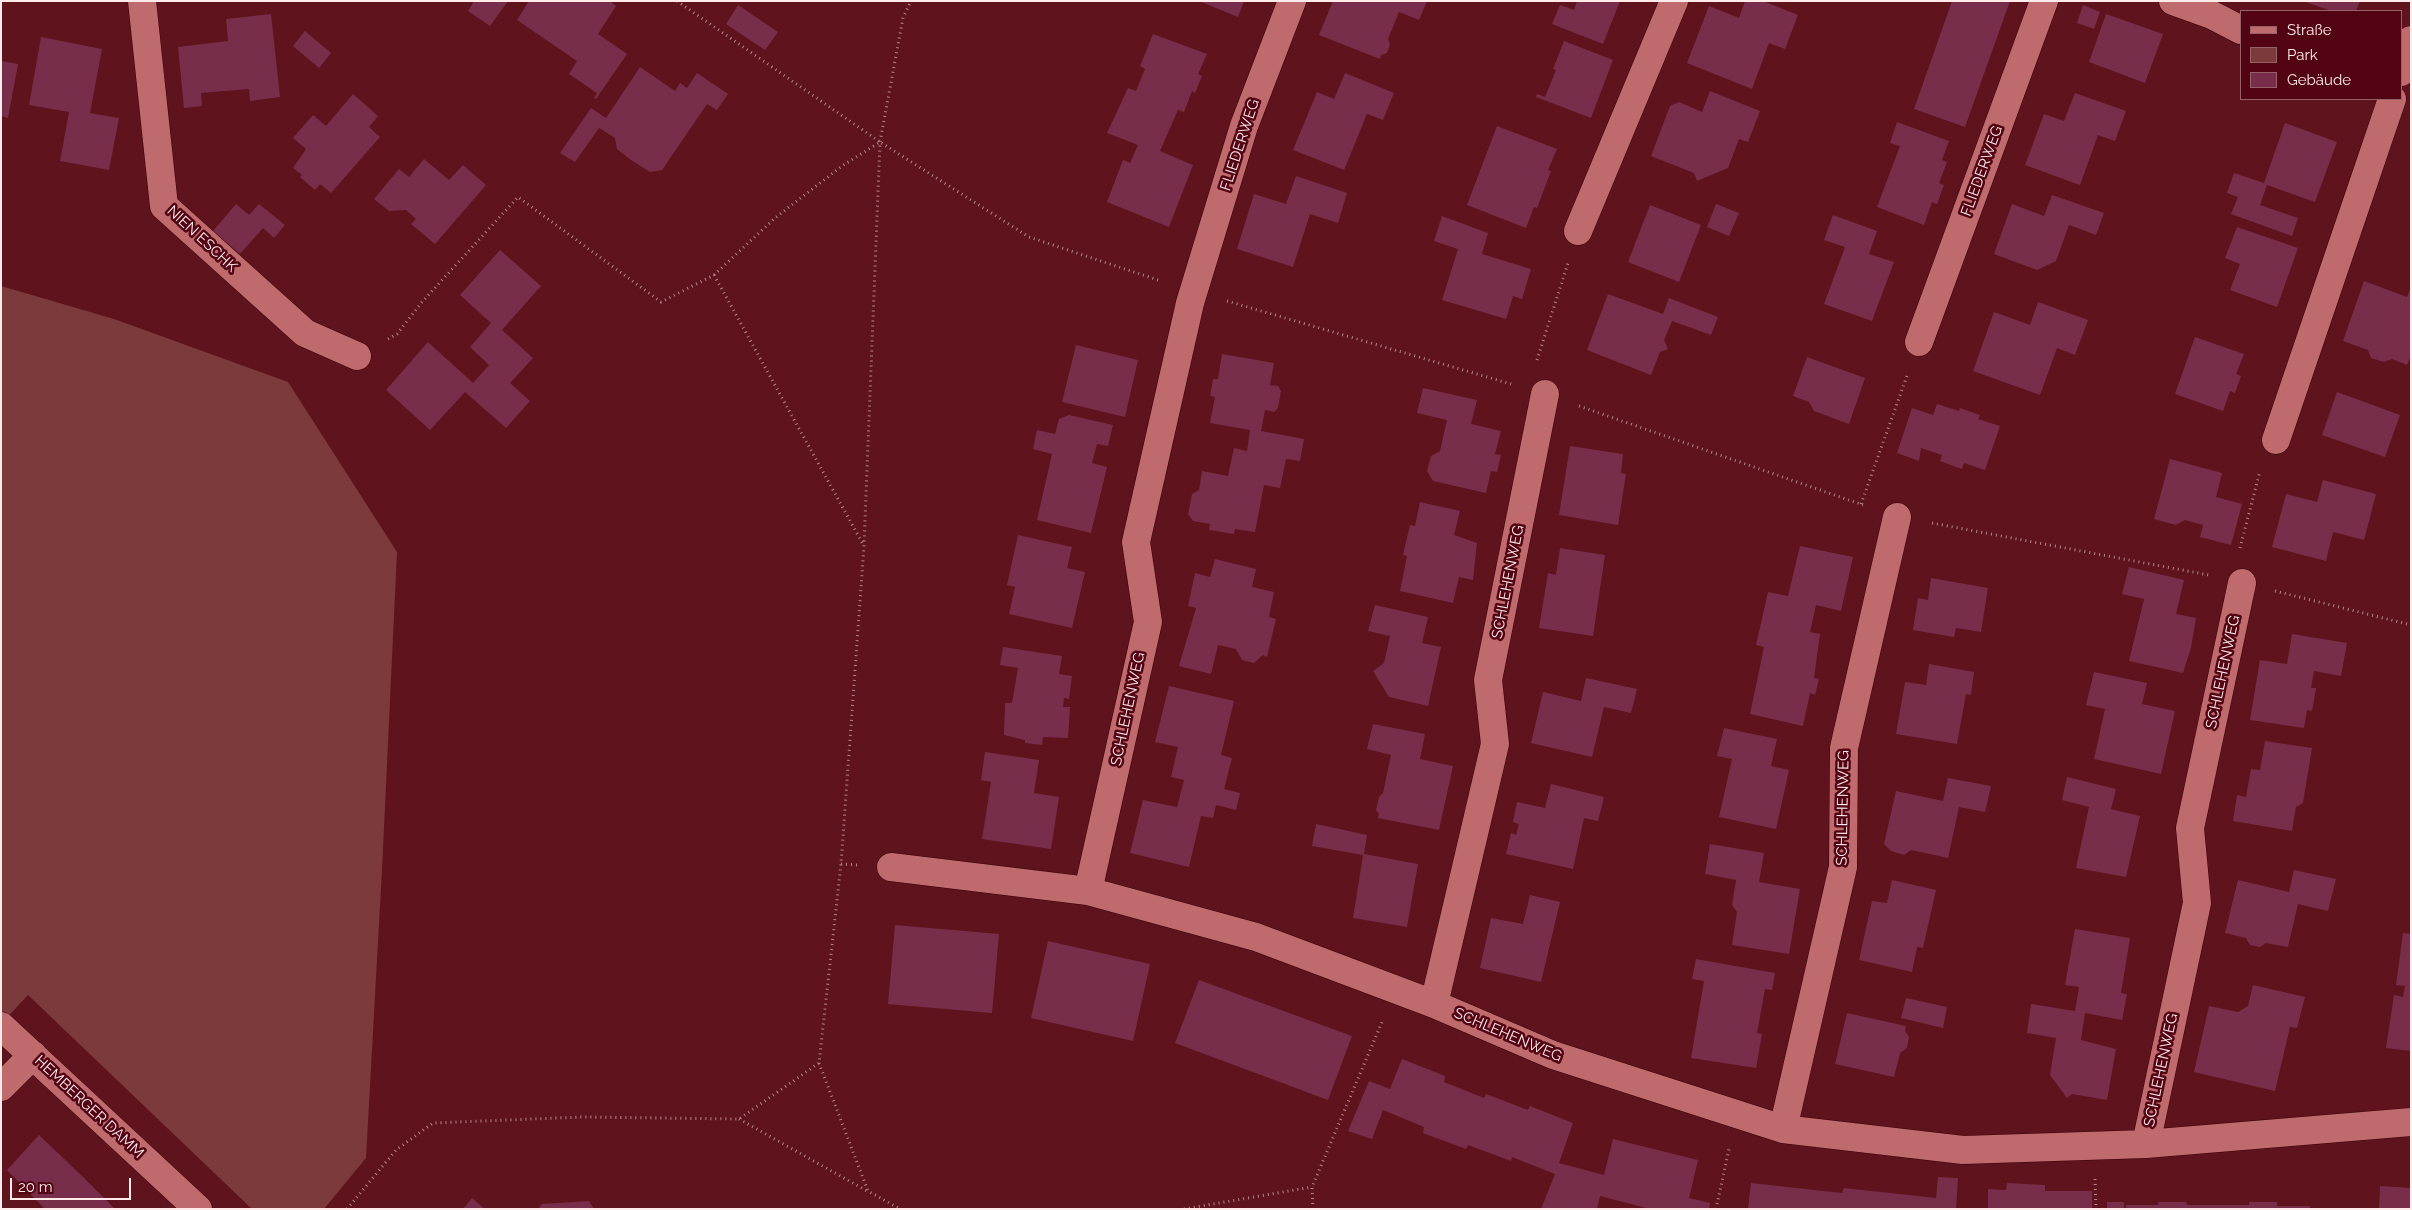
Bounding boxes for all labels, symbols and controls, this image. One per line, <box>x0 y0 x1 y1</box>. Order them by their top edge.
legend <box>2240 10 2402 100</box>
text: Straße <box>2287 21 2331 39</box>
text: Park <box>2287 46 2318 64</box>
text: Gebäude <box>2287 71 2351 89</box>
street label: FLIEDERWEG <box>1217 97 1263 193</box>
street label: FLIEDERWEG <box>1957 123 2007 219</box>
street label: NIEN ESCHK <box>163 202 241 276</box>
street label: SCHLEHENWEG <box>1488 524 1528 640</box>
street label: SCHLEHENWEG <box>2202 614 2244 730</box>
street label: SCHLEHENWEG <box>1107 651 1149 767</box>
street label: SCHLEHENWEG <box>1833 750 1853 866</box>
street label: SCHLEHENWEG <box>1451 1004 1565 1066</box>
street label: SCHLEHENWEG <box>2140 1012 2182 1128</box>
street label: HEMBERGER DAMM <box>31 1052 147 1162</box>
scale bar <box>12 1168 134 1200</box>
text: 20 m <box>18 1178 53 1196</box>

